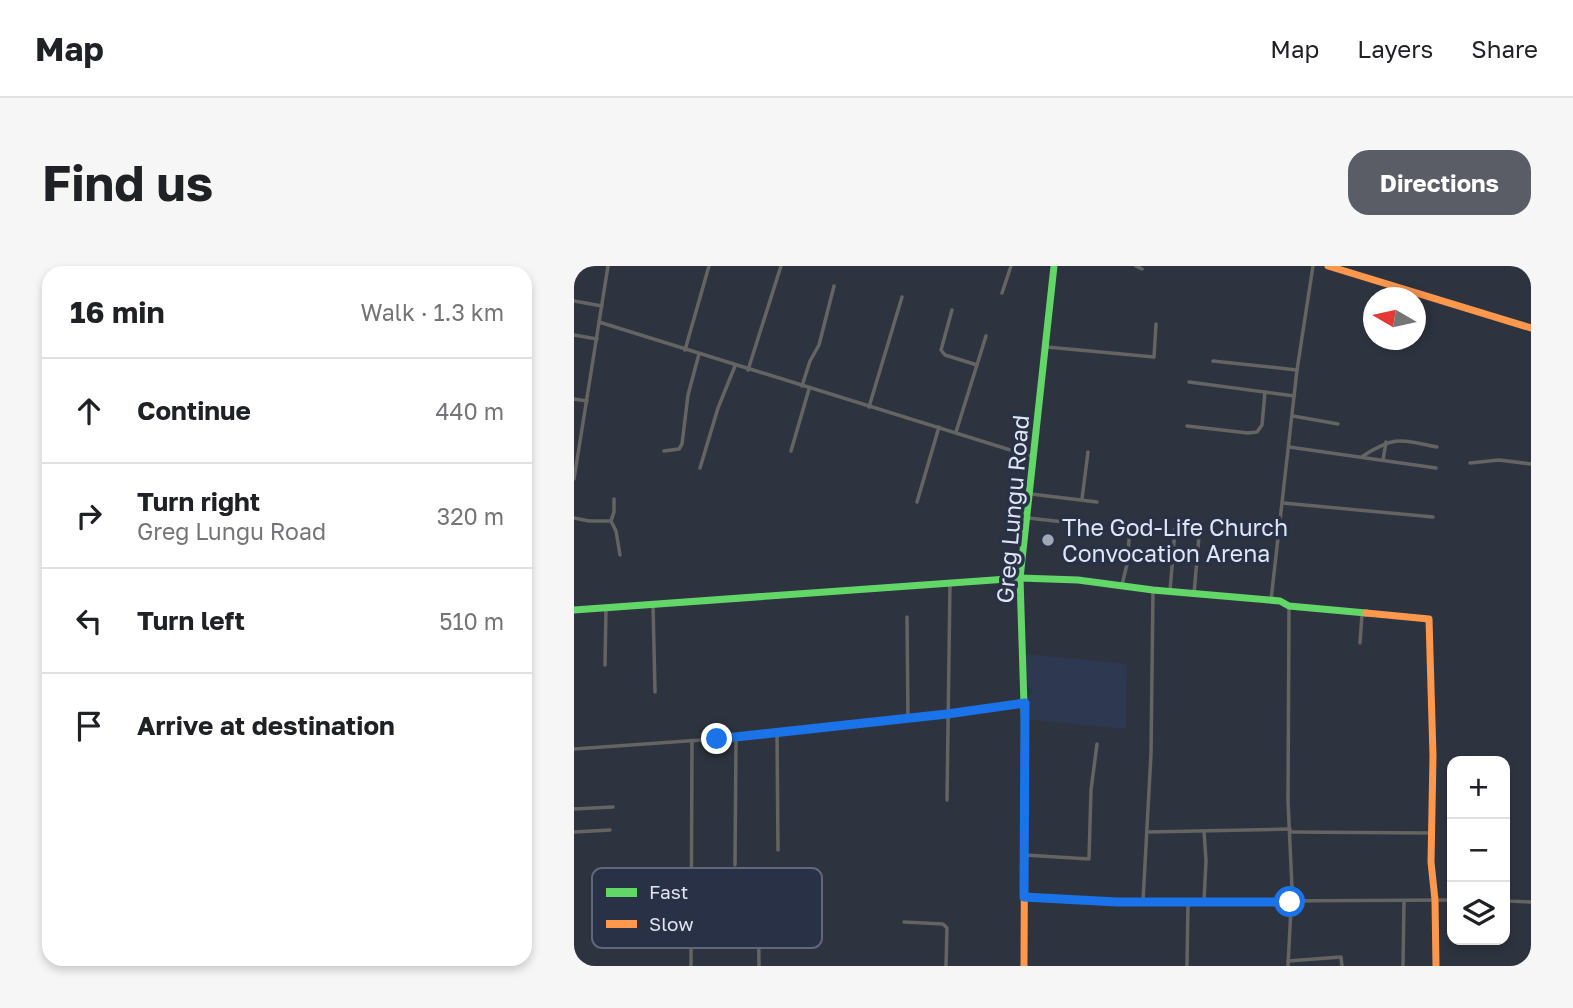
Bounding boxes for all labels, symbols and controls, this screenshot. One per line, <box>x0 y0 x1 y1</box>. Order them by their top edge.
text: Map <box>35 29 104 68</box>
text: Map <box>1270 34 1319 63</box>
text: Layers <box>1357 34 1433 63</box>
text: Share <box>1471 34 1538 63</box>
button: Directions <box>1348 150 1531 215</box>
text: Find us <box>42 153 213 212</box>
north arrow <box>1363 287 1426 350</box>
text: 16 min <box>70 294 165 330</box>
text: Walk · 1.3 km <box>360 298 504 326</box>
icon: ahead <box>70 392 108 430</box>
text: Continue <box>137 395 251 426</box>
text: 440 m <box>436 397 504 425</box>
street label: Greg Lungu Road <box>990 414 1034 604</box>
text: Turn right <box>137 486 260 517</box>
icon: right <box>70 497 108 535</box>
text: 320 m <box>437 502 504 530</box>
place label: The God-Life Church Convocation Arena <box>1062 513 1288 567</box>
text: Greg Lungu Road <box>137 517 326 545</box>
marker: The God-Life Church Convocation Arena <box>1040 532 1056 548</box>
icon: left <box>70 602 108 640</box>
text: Turn left <box>137 605 245 636</box>
text: 510 m <box>439 607 504 635</box>
icon: arrive <box>70 707 108 745</box>
text: Arrive at destination <box>137 710 395 741</box>
route end <box>701 723 732 754</box>
map controls <box>1447 756 1510 945</box>
button: + <box>1447 756 1510 819</box>
button: − <box>1447 819 1510 882</box>
legend <box>592 868 822 948</box>
text: Fast <box>649 880 688 903</box>
button: layers <box>1447 882 1510 945</box>
route start <box>1274 886 1305 917</box>
text: Slow <box>649 912 694 935</box>

